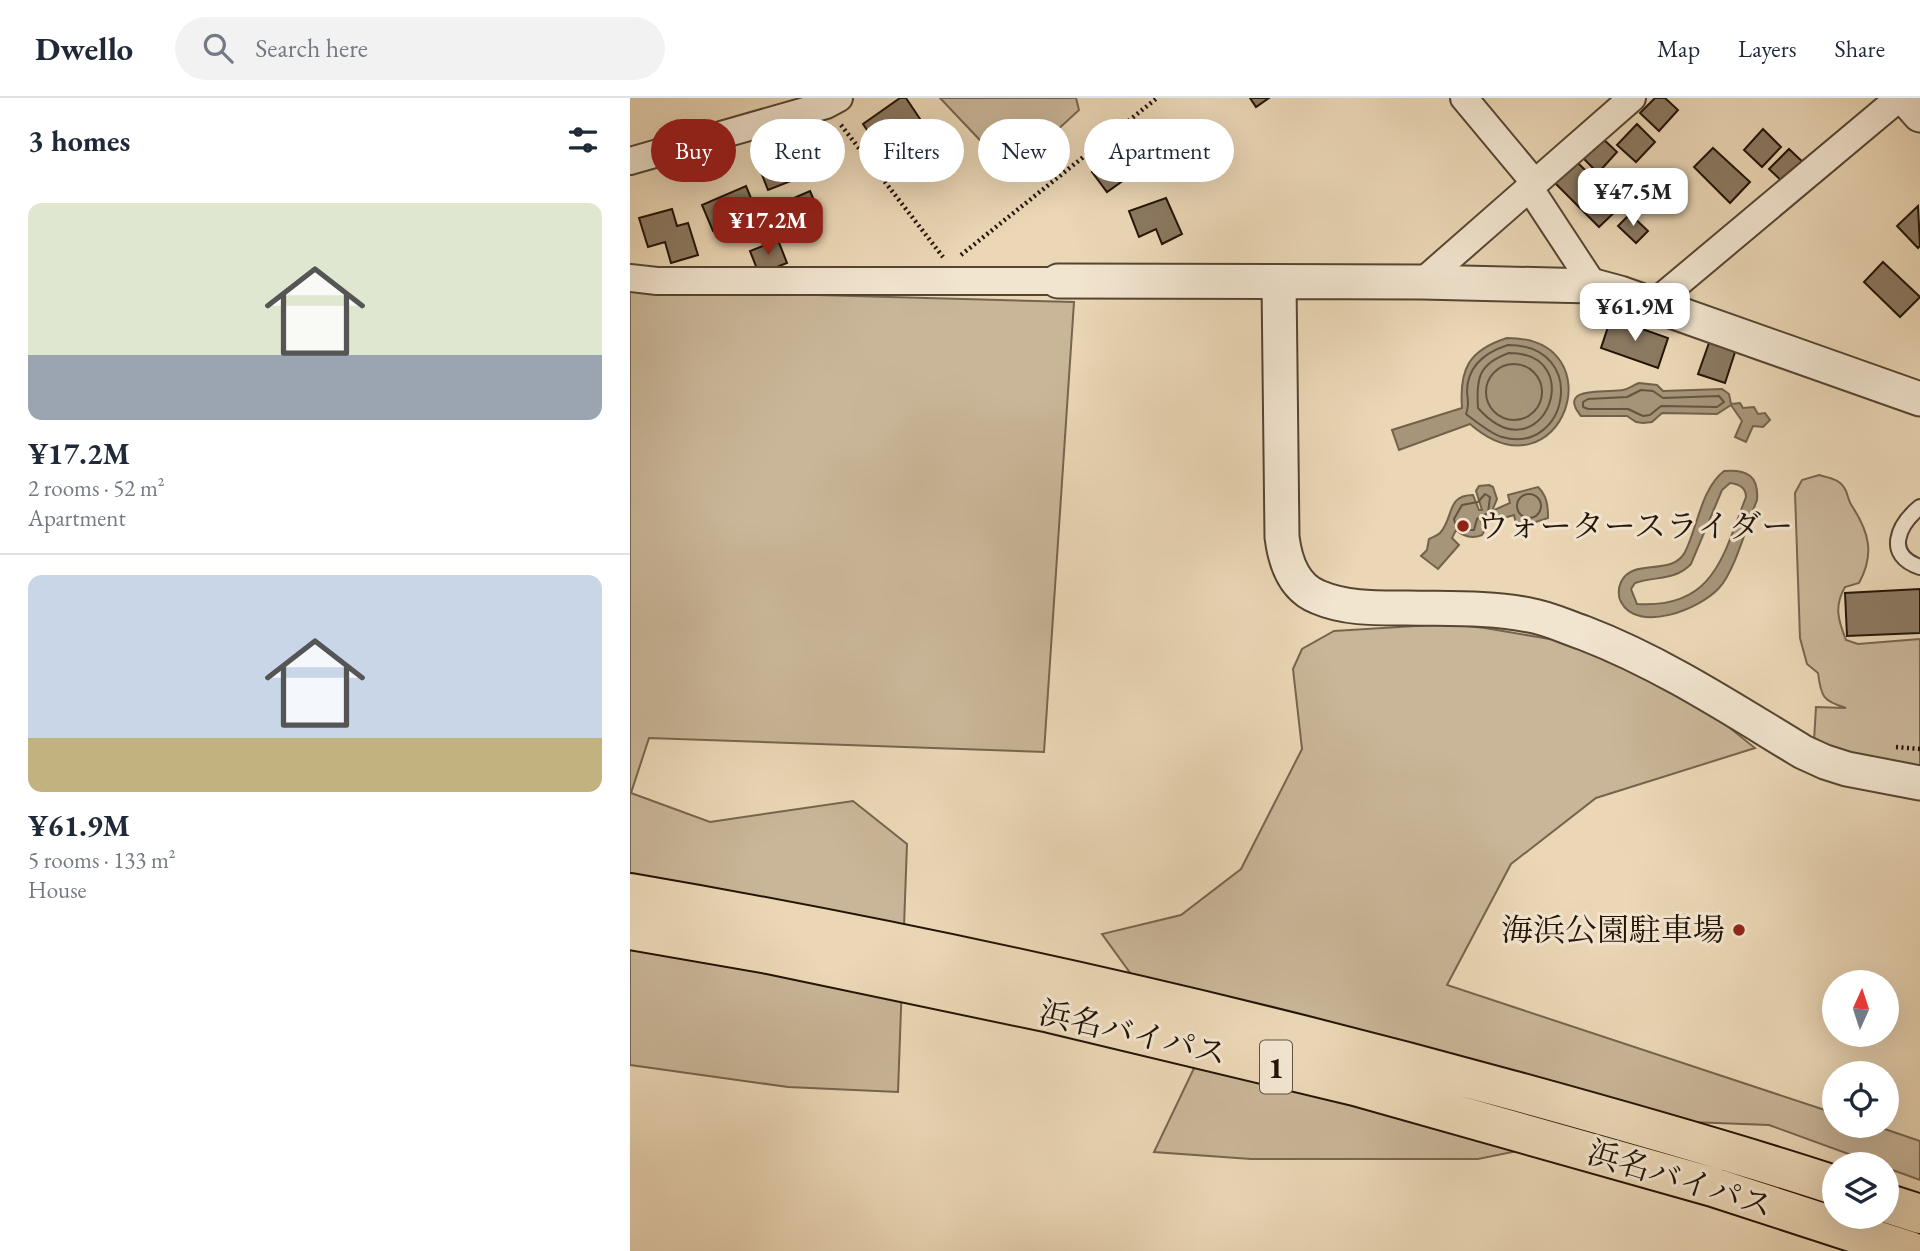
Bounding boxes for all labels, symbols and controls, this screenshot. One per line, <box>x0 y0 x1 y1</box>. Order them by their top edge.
search box <box>175 17 665 80</box>
text: Dwello <box>35 27 133 70</box>
icon: search <box>199 29 237 67</box>
text: Search here <box>255 31 368 65</box>
text: Map <box>1657 33 1700 64</box>
text: Layers <box>1738 33 1797 64</box>
text: Share <box>1835 33 1885 64</box>
chip: Buy <box>651 119 736 182</box>
chip: Rent <box>750 119 845 182</box>
chip: Filters <box>859 119 964 182</box>
chip: New <box>978 119 1070 182</box>
chip: Apartment <box>1084 119 1234 182</box>
text: 3 homes <box>28 121 130 160</box>
icon: filters <box>564 121 602 159</box>
pin: ¥47.5M <box>1576 169 1690 228</box>
text: ¥47.5M <box>1594 176 1672 206</box>
pin: ¥17.2M <box>711 198 825 257</box>
text: ¥17.2M <box>729 205 807 235</box>
icon: home <box>252 248 378 374</box>
pin: ¥61.9M <box>1578 284 1692 343</box>
text: ¥61.9M <box>1596 291 1674 321</box>
text: ¥17.2M <box>28 434 130 473</box>
text: 2 rooms · 52 m² <box>28 473 165 503</box>
text: Apartment <box>28 503 126 533</box>
place label: ウォータースライダー <box>1477 505 1793 547</box>
marker: ウォータースライダー <box>1455 518 1471 534</box>
icon: home <box>252 620 378 746</box>
text: ¥61.9M <box>28 806 130 845</box>
text: 5 rooms · 133 m² <box>28 845 176 875</box>
text: House <box>28 875 87 905</box>
place label: 海浜公園駐車場 <box>1501 909 1725 951</box>
marker: 海浜公園駐車場 <box>1731 922 1747 938</box>
north arrow <box>1822 970 1899 1046</box>
map controls <box>1822 970 1899 1229</box>
street label: 浜名バイパス <box>1035 991 1231 1075</box>
road number: 1 <box>1260 1040 1292 1093</box>
button: locate <box>1822 1061 1899 1138</box>
street label: 浜名バイパス <box>1582 1131 1778 1227</box>
button: layers <box>1822 1152 1899 1229</box>

